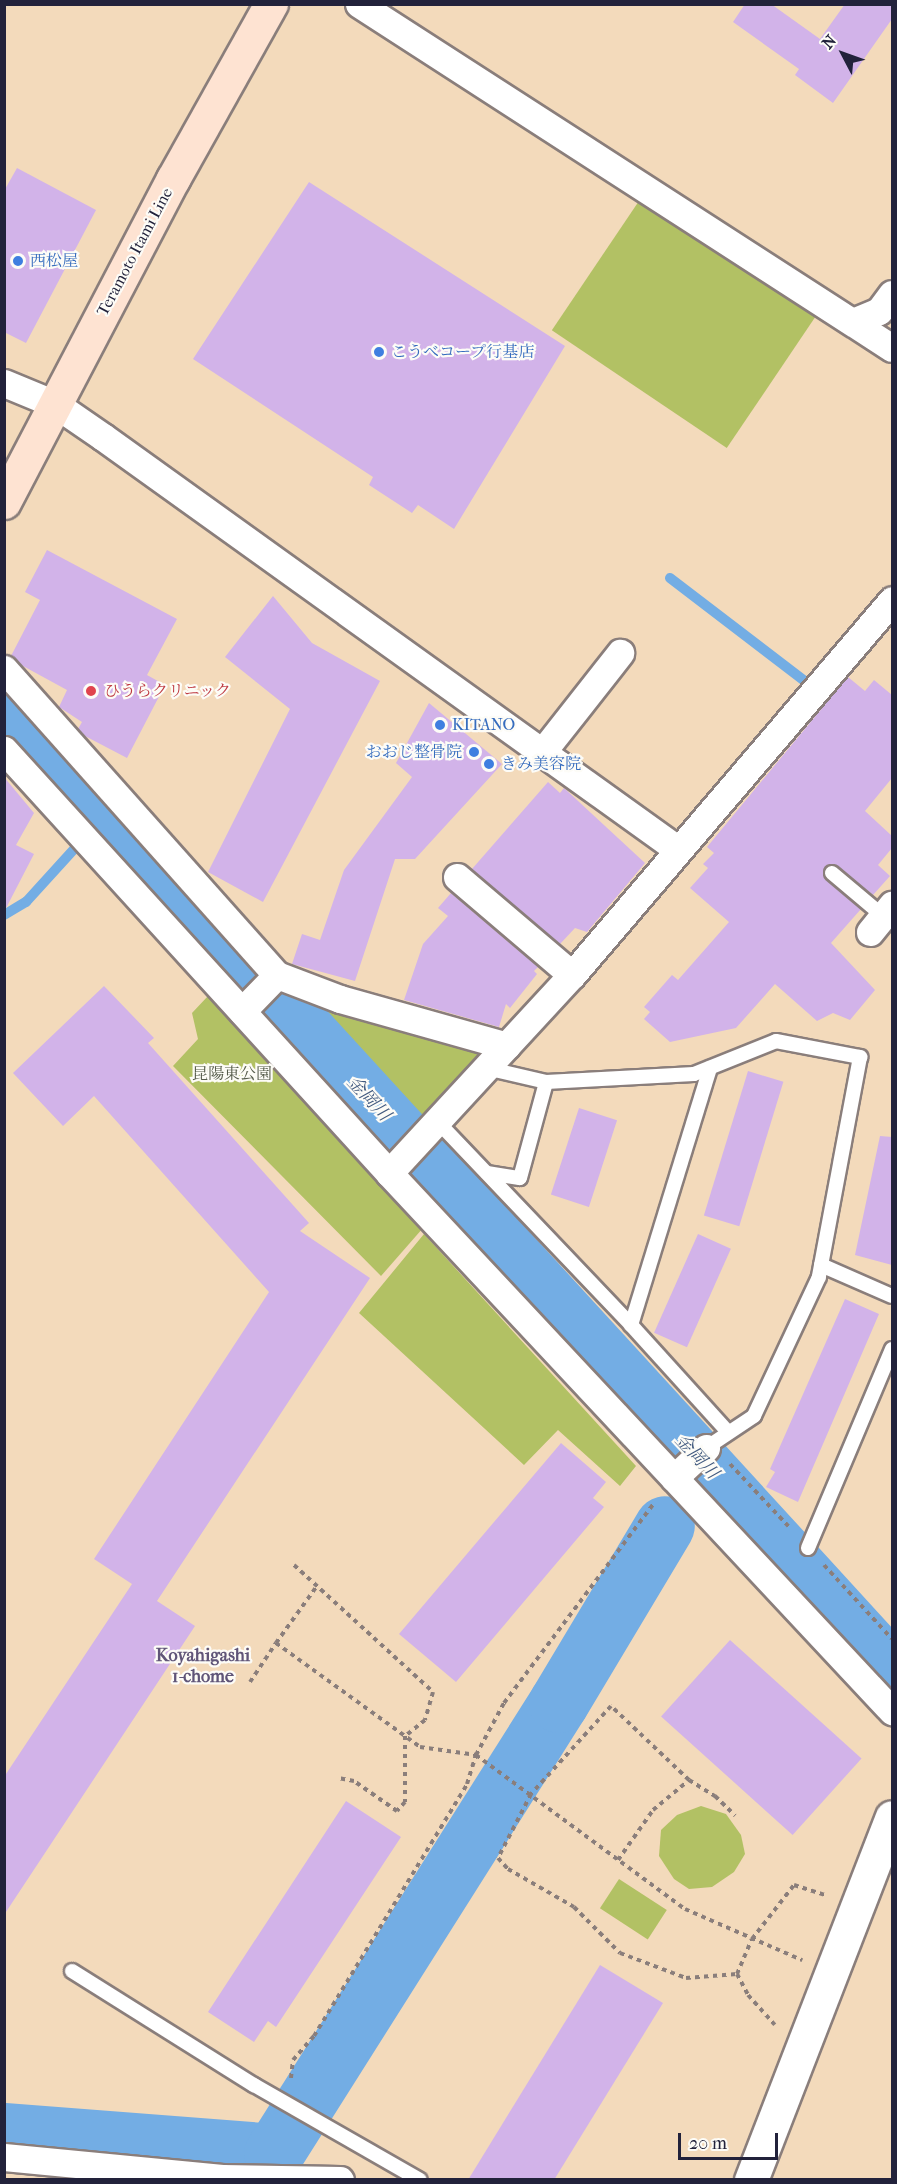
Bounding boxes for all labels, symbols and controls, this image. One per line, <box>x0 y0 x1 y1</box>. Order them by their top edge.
north arrow <box>813 24 873 84</box>
text: N <box>818 31 840 53</box>
street label: Teramoto Itami Line <box>93 185 177 319</box>
place label: 西松屋 <box>30 251 78 271</box>
marker: 西松屋 <box>11 254 25 268</box>
place label: こうべコープ行基店 <box>391 342 535 362</box>
marker: こうべコープ行基店 <box>372 345 386 359</box>
place label: ひうらクリニック <box>104 681 232 701</box>
marker: ひうらクリニック <box>82 682 100 700</box>
place label: KITANO <box>452 715 515 735</box>
marker: KITANO <box>433 718 447 732</box>
place label: おおじ整骨院 <box>366 742 462 762</box>
marker: おおじ整骨院 <box>467 745 481 759</box>
place label: きみ美容院 <box>501 754 581 774</box>
marker: きみ美容院 <box>482 757 496 771</box>
park label: 昆陽東公園 <box>192 1064 272 1084</box>
water label: 金岡川 <box>342 1072 394 1126</box>
water label: 金岡川 <box>670 1430 722 1484</box>
district label: Koyahigashi 1-chome <box>156 1646 250 1688</box>
scale bar <box>681 2121 782 2159</box>
text: 20 m <box>689 2133 727 2154</box>

